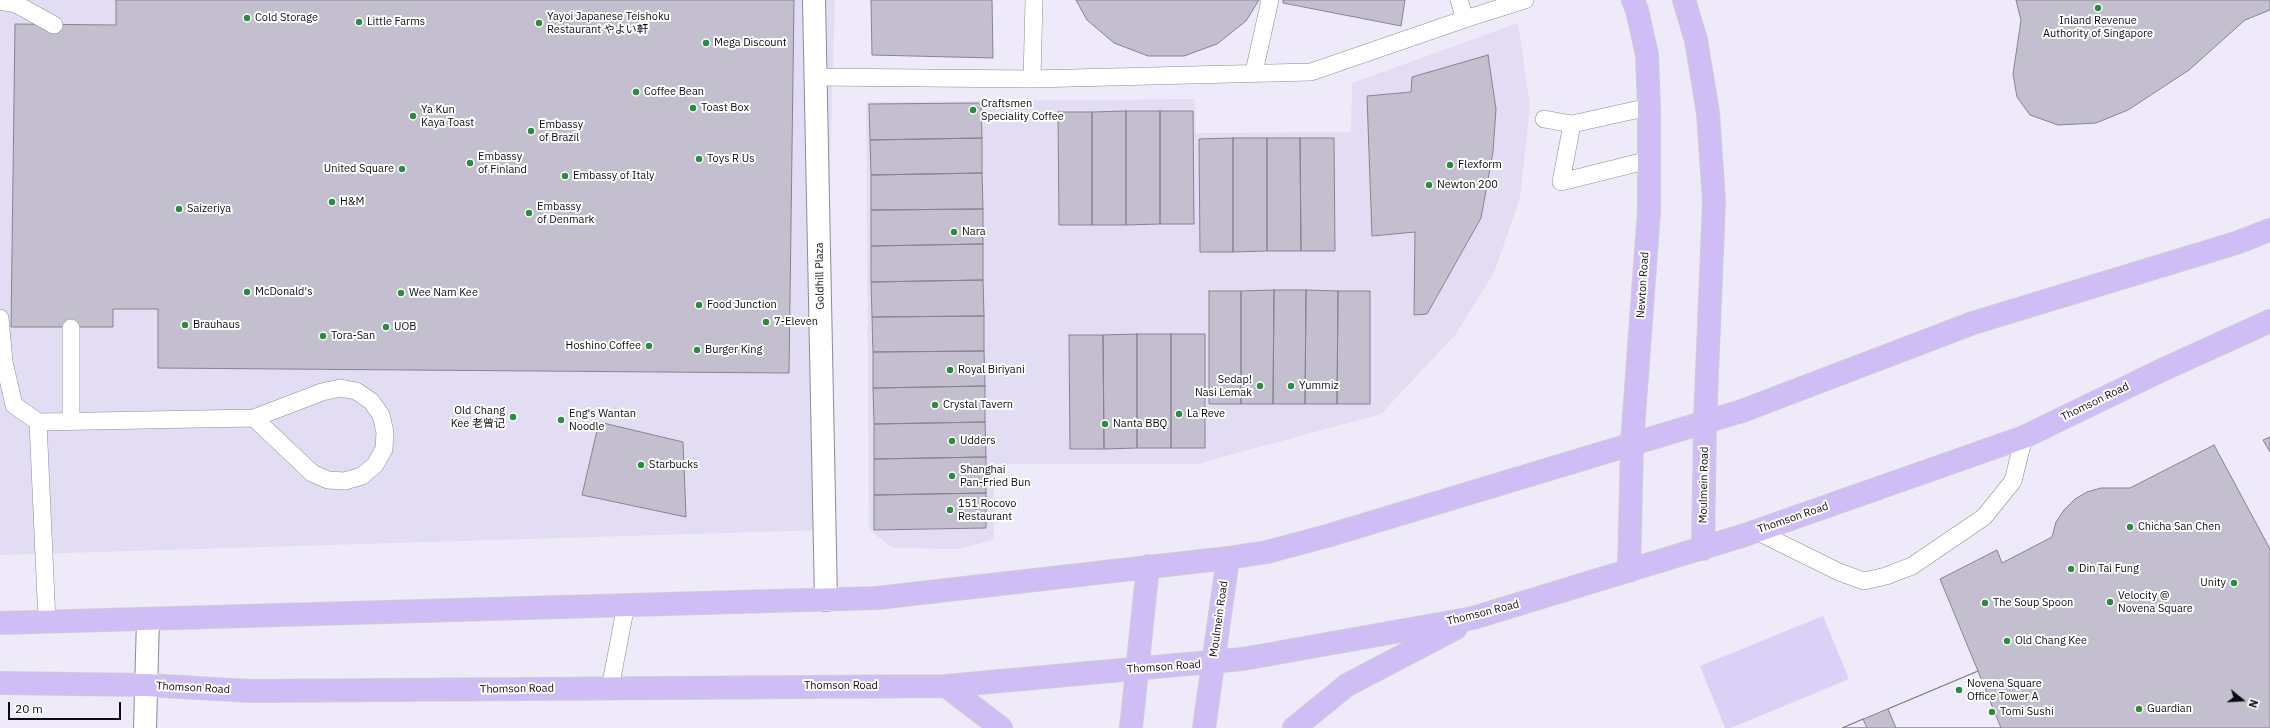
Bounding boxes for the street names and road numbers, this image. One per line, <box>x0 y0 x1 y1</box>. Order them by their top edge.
street label: Goldhill Plaza <box>813 242 827 310</box>
street label: Newton Road <box>1634 251 1652 319</box>
street label: Thomson Road <box>2059 380 2131 424</box>
street label: Moulmein Road <box>1697 446 1711 524</box>
street label: Thomson Road <box>1756 500 1830 536</box>
street label: Moulmein Road <box>1207 580 1231 658</box>
street label: Thomson Road <box>1446 598 1520 628</box>
street label: Thomson Road <box>1127 658 1201 676</box>
street label: Thomson Road <box>156 679 230 697</box>
street label: Thomson Road <box>804 679 878 693</box>
street label: Thomson Road <box>480 682 554 696</box>

